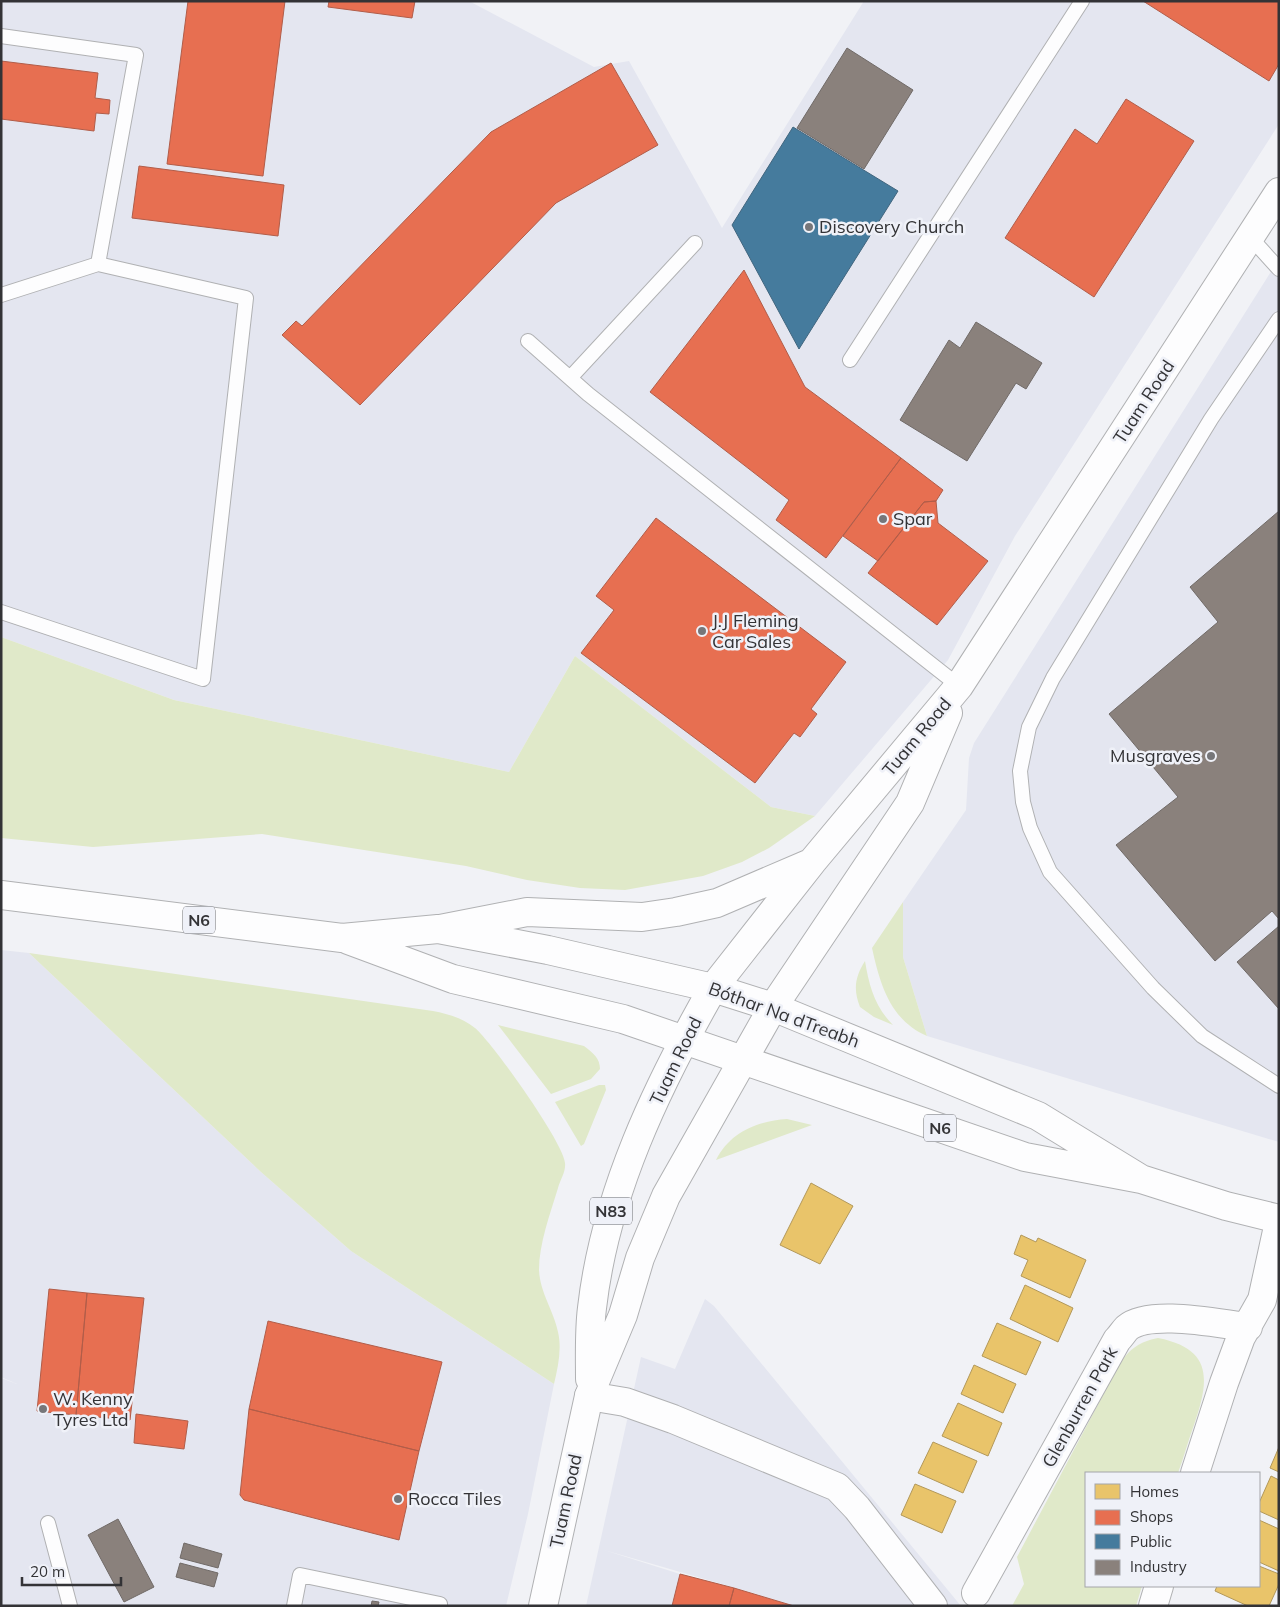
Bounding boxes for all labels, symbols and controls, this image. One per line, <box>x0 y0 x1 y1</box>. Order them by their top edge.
place label: Discovery Church <box>819 215 964 238</box>
marker: Discovery Church <box>803 221 815 233</box>
street label: Tuam Road <box>1108 355 1179 448</box>
place label: Spar <box>893 507 933 530</box>
marker: Spar <box>877 513 889 525</box>
place label: J.J Fleming Car Sales <box>712 609 799 653</box>
marker: J.J Fleming Car Sales <box>696 625 708 637</box>
street label: Tuam Road <box>877 693 956 781</box>
place label: Musgraves <box>1110 744 1201 767</box>
marker: Musgraves <box>1205 750 1217 762</box>
road number: N6 <box>183 906 215 934</box>
street label: Bóthar Na dTreabh <box>706 977 863 1053</box>
street label: Tuam Road <box>644 1013 707 1109</box>
road number: N6 <box>924 1114 956 1142</box>
road number: N83 <box>590 1198 632 1224</box>
street label: Glenburren Park <box>1037 1342 1123 1471</box>
place label: W. Kenny Tyres Ltd <box>53 1387 133 1431</box>
marker: W. Kenny Tyres Ltd <box>37 1403 49 1415</box>
street label: Tuam Road <box>544 1452 587 1550</box>
legend <box>1085 1472 1260 1587</box>
text: Homes <box>1130 1482 1179 1501</box>
place label: Rocca Tiles <box>408 1487 502 1510</box>
marker: Rocca Tiles <box>392 1493 404 1505</box>
text: Shops <box>1130 1507 1173 1526</box>
text: Public <box>1130 1532 1172 1551</box>
scale bar <box>22 1554 121 1586</box>
text: Industry <box>1130 1557 1187 1576</box>
text: 20 m <box>30 1562 65 1581</box>

